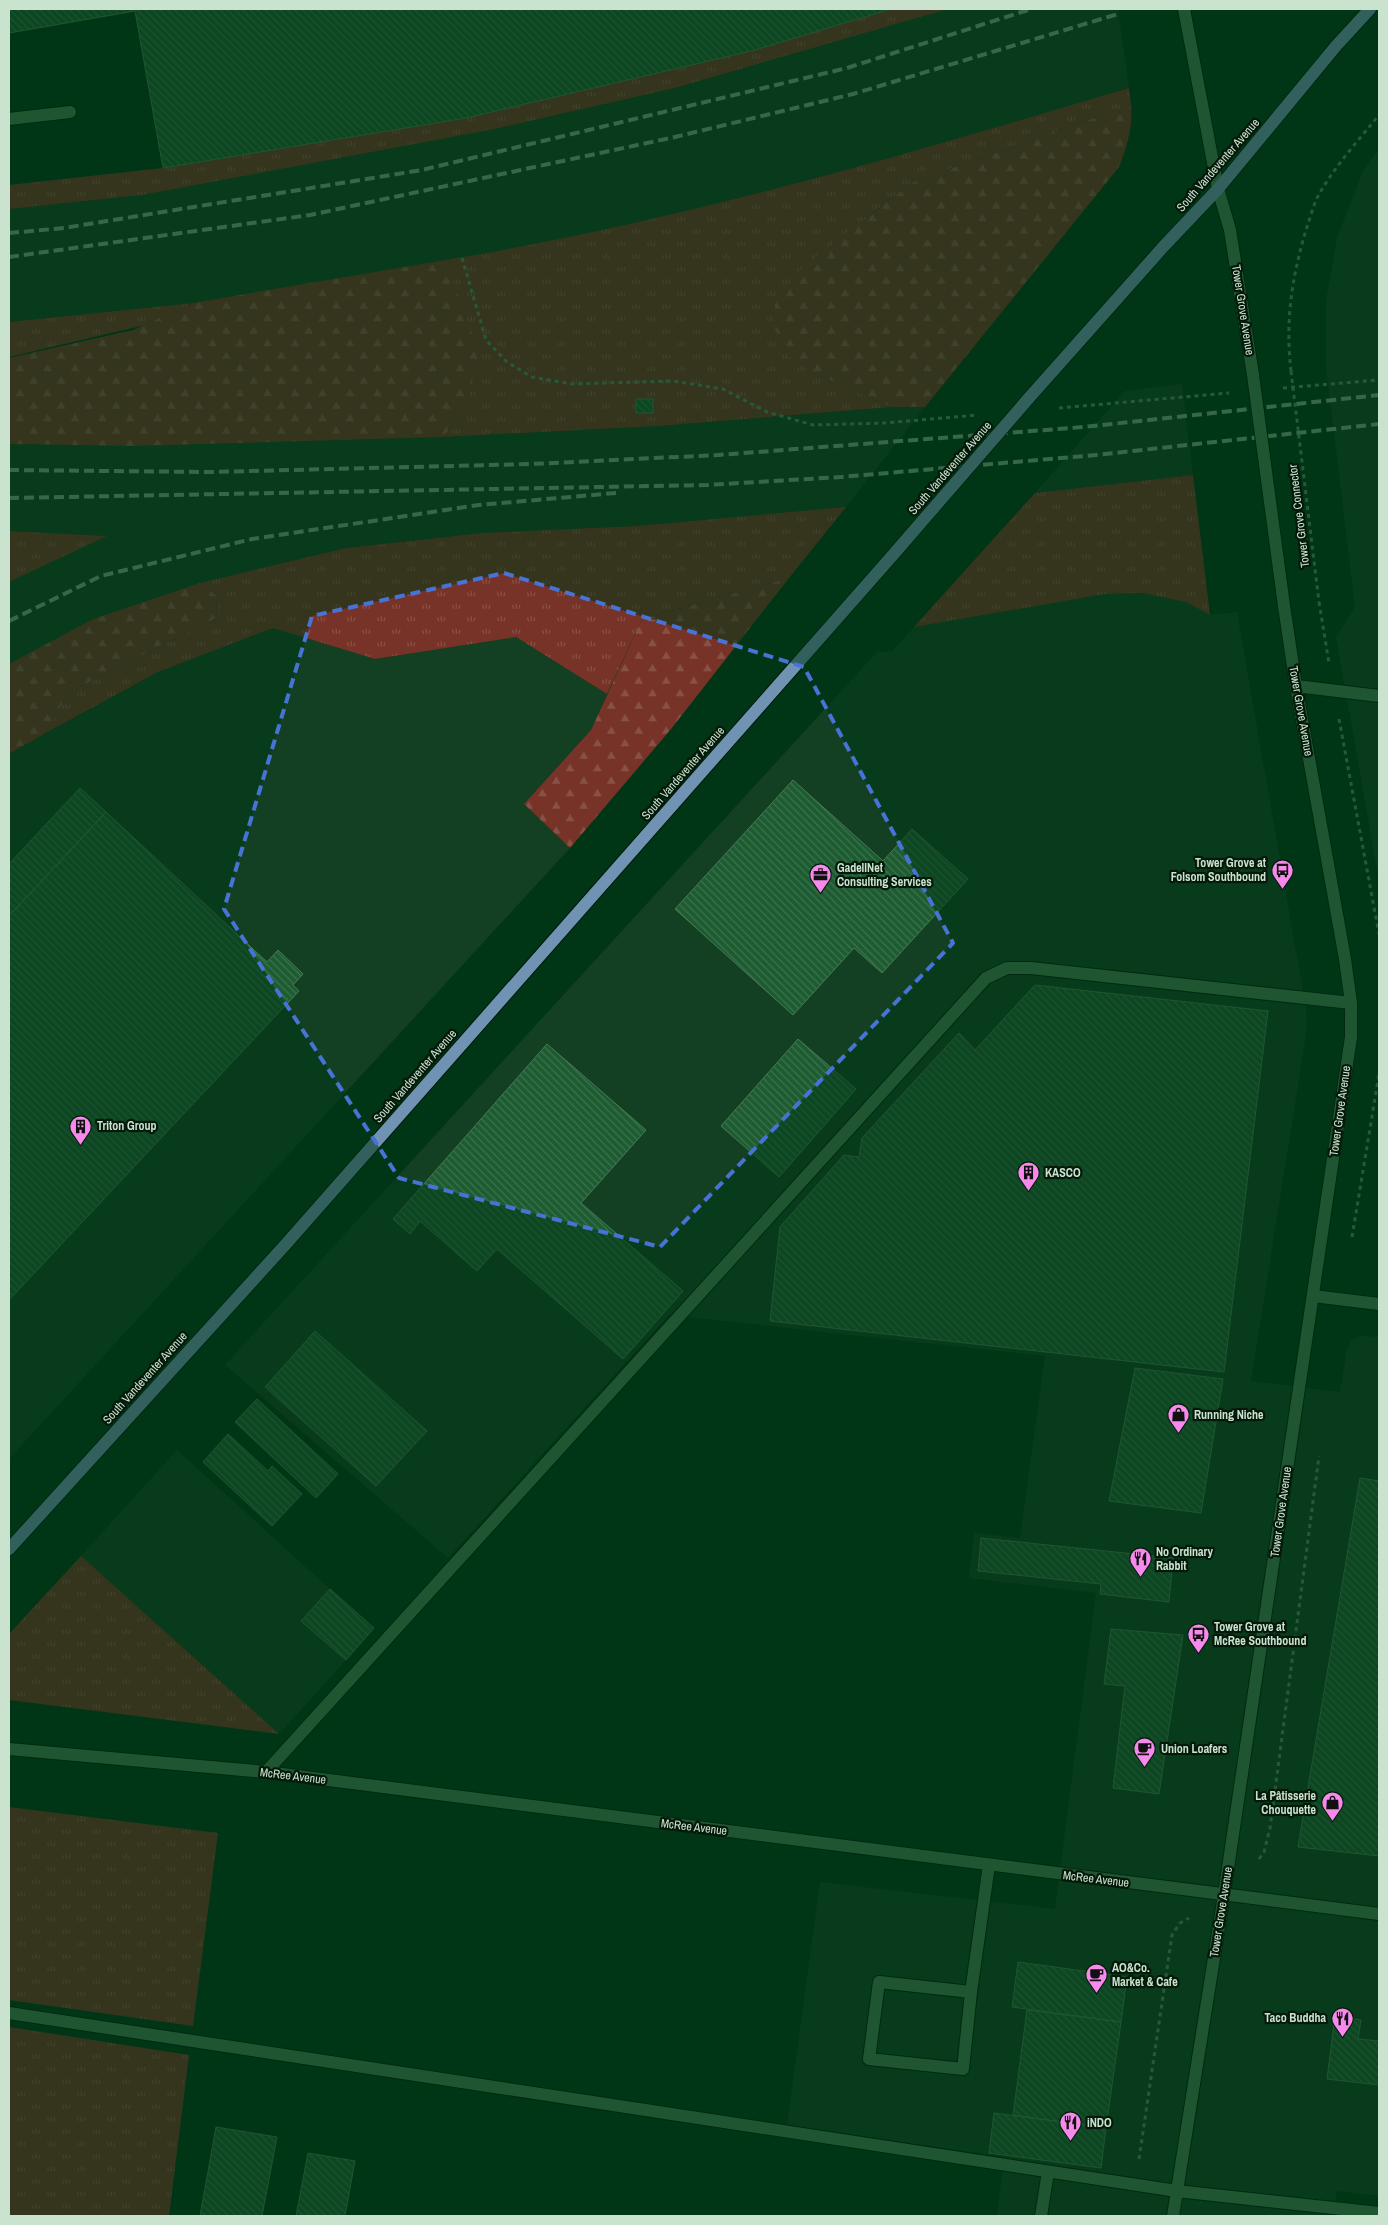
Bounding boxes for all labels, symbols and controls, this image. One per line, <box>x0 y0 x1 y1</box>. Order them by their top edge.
street label: South Vandeventer Avenue <box>1173 115 1263 215</box>
street label: Tower Grove Avenue <box>1228 264 1258 356</box>
street label: South Vandeventer Avenue <box>905 418 995 518</box>
street label: Tower Grove Connector <box>1285 463 1313 569</box>
street label: Tower Grove Avenue <box>1285 665 1317 757</box>
street label: South Vandeventer Avenue <box>638 723 728 823</box>
place label: Tower Grove at Folsom Southbound <box>1171 855 1267 885</box>
bus stop icon: Tower Grove at Folsom Southbound <box>1270 858 1294 889</box>
place label: GadellNet Consulting Services <box>837 860 932 890</box>
office icon: GadellNet Consulting Services <box>809 863 833 894</box>
street label: South Vandeventer Avenue <box>370 1026 460 1126</box>
street label: Tower Grove Avenue <box>1326 1065 1354 1157</box>
building icon: Triton Group <box>69 1114 93 1145</box>
place label: Triton Group <box>97 1118 157 1134</box>
building icon: KASCO <box>1017 1161 1041 1192</box>
place label: KASCO <box>1045 1165 1081 1181</box>
street label: South Vandeventer Avenue <box>99 1328 191 1428</box>
shop icon: Running Niche <box>1166 1403 1190 1434</box>
place label: Running Niche <box>1194 1407 1264 1423</box>
street label: Tower Grove Avenue <box>1267 1466 1295 1558</box>
place label: No Ordinary Rabbit <box>1156 1544 1213 1574</box>
restaurant icon: No Ordinary Rabbit <box>1128 1547 1152 1578</box>
place label: Tower Grove at McRee Southbound <box>1214 1619 1306 1649</box>
bus stop icon: Tower Grove at McRee Southbound <box>1186 1622 1210 1653</box>
cafe icon: Union Loafers <box>1133 1737 1157 1768</box>
place label: Union Loafers <box>1161 1741 1228 1757</box>
street label: McRee Avenue <box>259 1764 327 1788</box>
place label: La Pâtisserie Chouquette <box>1255 1788 1317 1818</box>
shop icon: La Pâtisserie Chouquette <box>1320 1791 1344 1822</box>
street label: McRee Avenue <box>660 1815 728 1839</box>
street label: Tower Grove Avenue <box>1206 1866 1236 1958</box>
street label: McRee Avenue <box>1062 1867 1130 1891</box>
place label: AO&Co. Market & Cafe <box>1112 1960 1178 1990</box>
cafe icon: AO&Co. Market & Cafe <box>1084 1963 1108 1994</box>
restaurant icon: Taco Buddha <box>1330 2006 1354 2037</box>
place label: Taco Buddha <box>1264 2010 1327 2026</box>
restaurant icon: iNDO <box>1059 2111 1083 2142</box>
place label: iNDO <box>1087 2115 1112 2131</box>

